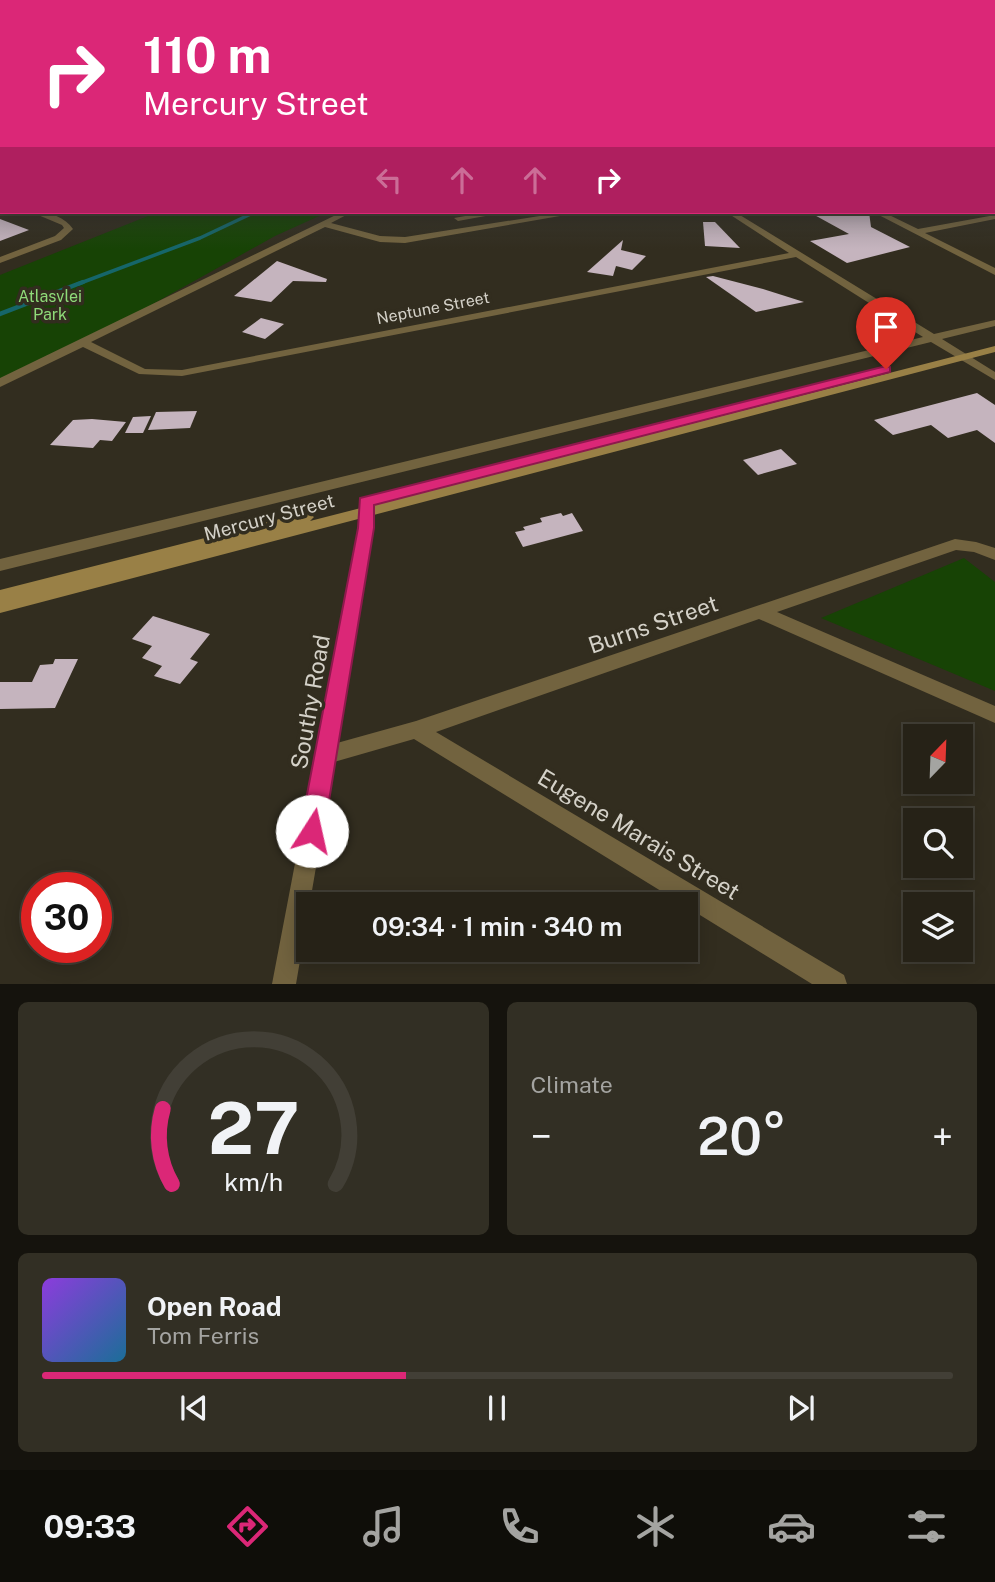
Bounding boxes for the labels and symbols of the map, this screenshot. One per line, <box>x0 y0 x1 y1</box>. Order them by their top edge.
park label: Atlasvlei Park <box>18 287 82 324</box>
street label: Neptune Street <box>375 288 491 328</box>
pin <box>856 297 916 369</box>
street label: Mercury Street <box>201 489 337 545</box>
street label: Burns Street <box>585 589 721 659</box>
street label: Southy Road <box>285 633 335 771</box>
north arrow <box>903 724 973 794</box>
street label: Eugene Marais Street <box>533 763 745 905</box>
position arrow <box>275 794 349 868</box>
speed limit sign: 30 <box>21 872 112 963</box>

